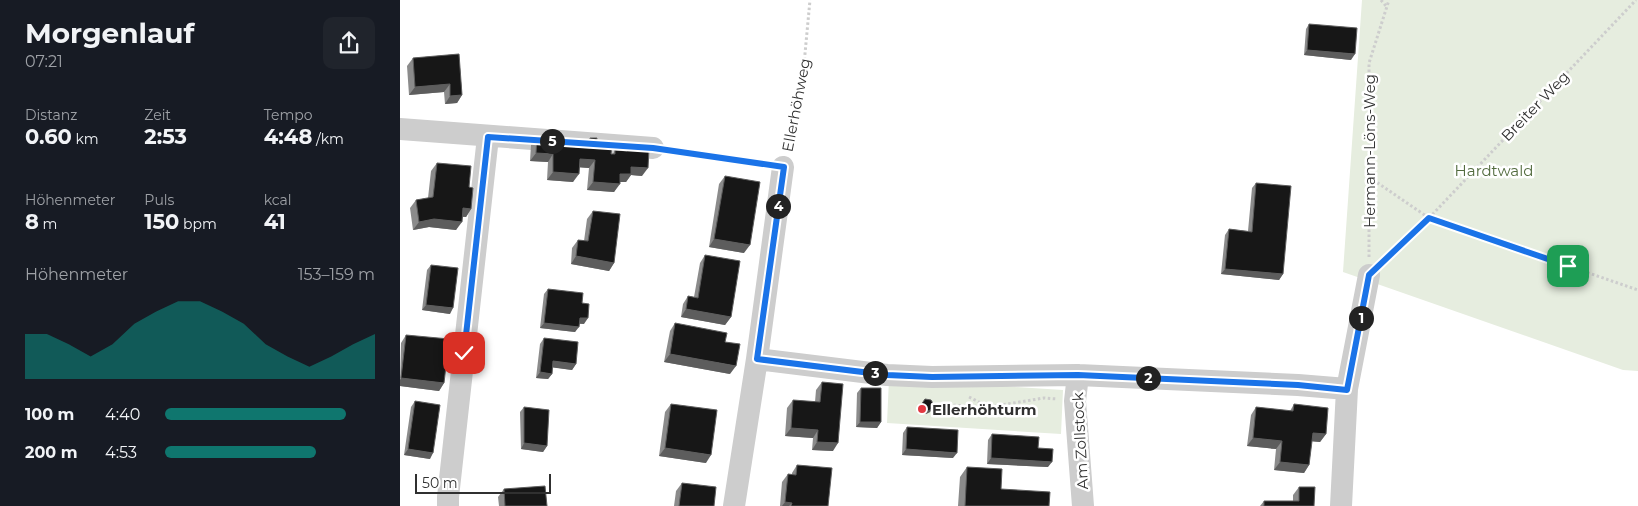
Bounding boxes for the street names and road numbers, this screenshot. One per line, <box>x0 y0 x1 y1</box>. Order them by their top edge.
street label: Ellerhöhweg <box>778 57 814 153</box>
street label: Breiter Weg <box>1497 67 1573 145</box>
street label: Hermann-Löns-Weg <box>1360 74 1379 228</box>
street label: Am Zollstock <box>1068 392 1092 490</box>

